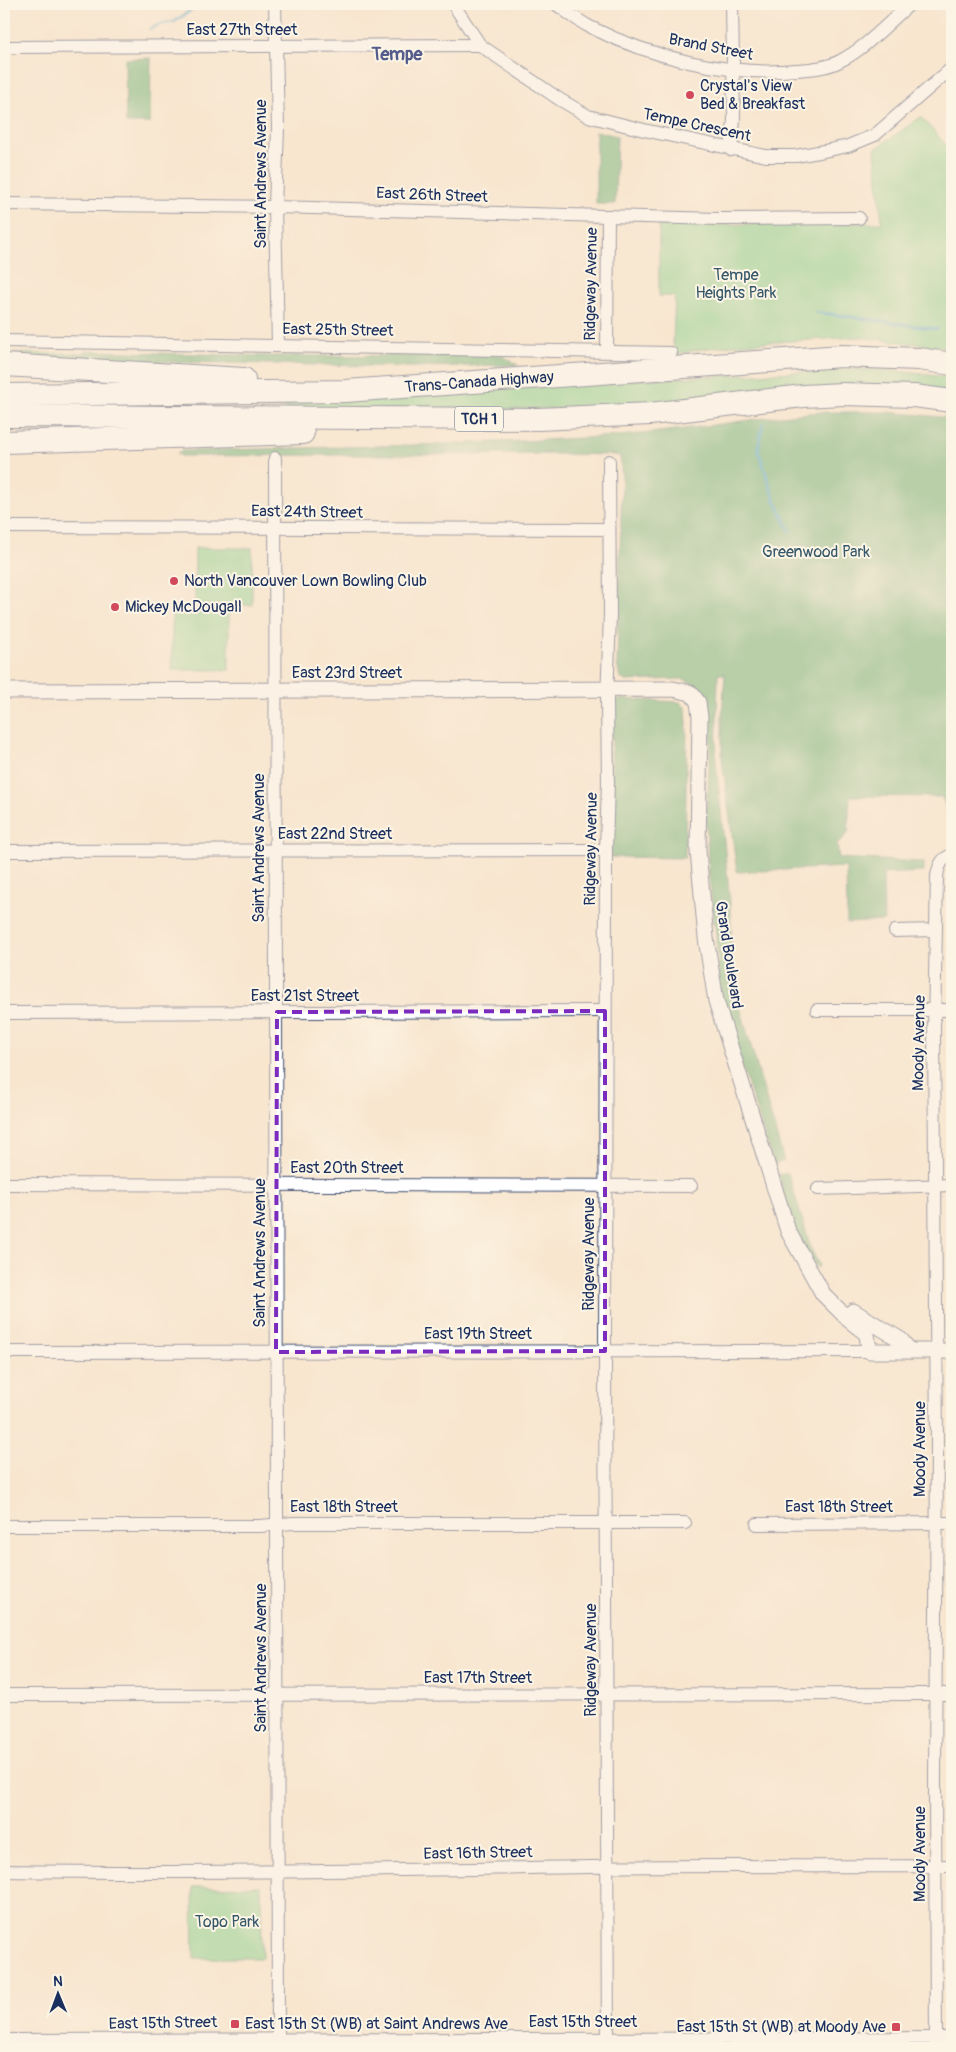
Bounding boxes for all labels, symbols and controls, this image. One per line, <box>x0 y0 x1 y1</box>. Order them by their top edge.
street label: East 27th Street <box>186 20 298 40</box>
street label: Brand Street <box>667 29 755 65</box>
district label: Tempe <box>371 43 424 66</box>
place label: Crystal's View Bed & Breakfast <box>700 76 806 114</box>
marker: Crystal's View Bed & Breakfast <box>684 89 696 101</box>
street label: Saint Andrews Avenue <box>251 99 271 249</box>
street label: Tempe Crescent <box>641 104 753 146</box>
street label: East 26th Street <box>376 183 489 207</box>
street label: Ridgeway Avenue <box>580 227 602 341</box>
park label: Tempe Heights Park <box>695 265 777 303</box>
street label: East 25th Street <box>282 319 394 341</box>
street label: Trans-Canada Highway <box>404 367 554 397</box>
road number: TCH 1 <box>455 406 503 432</box>
street label: East 24th Street <box>251 501 364 523</box>
park label: Greenwood Park <box>762 542 870 562</box>
place label: North Vancouver Lown Bowling Club <box>184 571 427 591</box>
marker: North Vancouver Lown Bowling Club <box>168 575 180 587</box>
place label: Mickey McDougall <box>125 597 242 617</box>
marker: Mickey McDougall <box>109 601 121 613</box>
street label: East 23rd Street <box>292 663 403 683</box>
street label: Saint Andrews Avenue <box>249 773 269 923</box>
street label: Ridgeway Avenue <box>580 792 602 906</box>
street label: East 22nd Street <box>278 824 393 844</box>
street label: Grand Boulevard <box>711 900 747 1010</box>
street label: East 21st Street <box>251 986 360 1006</box>
street label: Moody Avenue <box>908 995 930 1091</box>
street label: East 20th Street <box>290 1158 404 1178</box>
street label: Saint Andrews Avenue <box>250 1178 270 1328</box>
street label: Ridgeway Avenue <box>579 1197 599 1311</box>
street label: East 19th Street <box>424 1324 533 1344</box>
street label: Moody Avenue <box>910 1401 930 1497</box>
street label: East 18th Street <box>290 1497 399 1517</box>
street label: East 18th Street <box>785 1497 894 1517</box>
street label: Saint Andrews Avenue <box>251 1583 271 1733</box>
street label: Ridgeway Avenue <box>581 1603 601 1717</box>
street label: East 17th Street <box>424 1668 533 1688</box>
street label: Moody Avenue <box>910 1806 930 1902</box>
street label: East 16th Street <box>423 1842 533 1864</box>
park label: Topo Park <box>195 1912 260 1932</box>
north arrow <box>32 1970 82 2020</box>
text: N <box>53 1973 63 1990</box>
street label: East 15th Street <box>109 2012 218 2034</box>
street label: East 15th Street <box>529 2012 638 2032</box>
place label: East 15th St (WB) at Saint Andrews Ave <box>245 2014 508 2034</box>
place label: East 15th St (WB) at Moody Ave <box>676 2017 886 2037</box>
marker: East 15th St (WB) at Saint Andrews Ave <box>229 2018 241 2030</box>
marker: East 15th St (WB) at Moody Ave <box>890 2021 902 2033</box>

